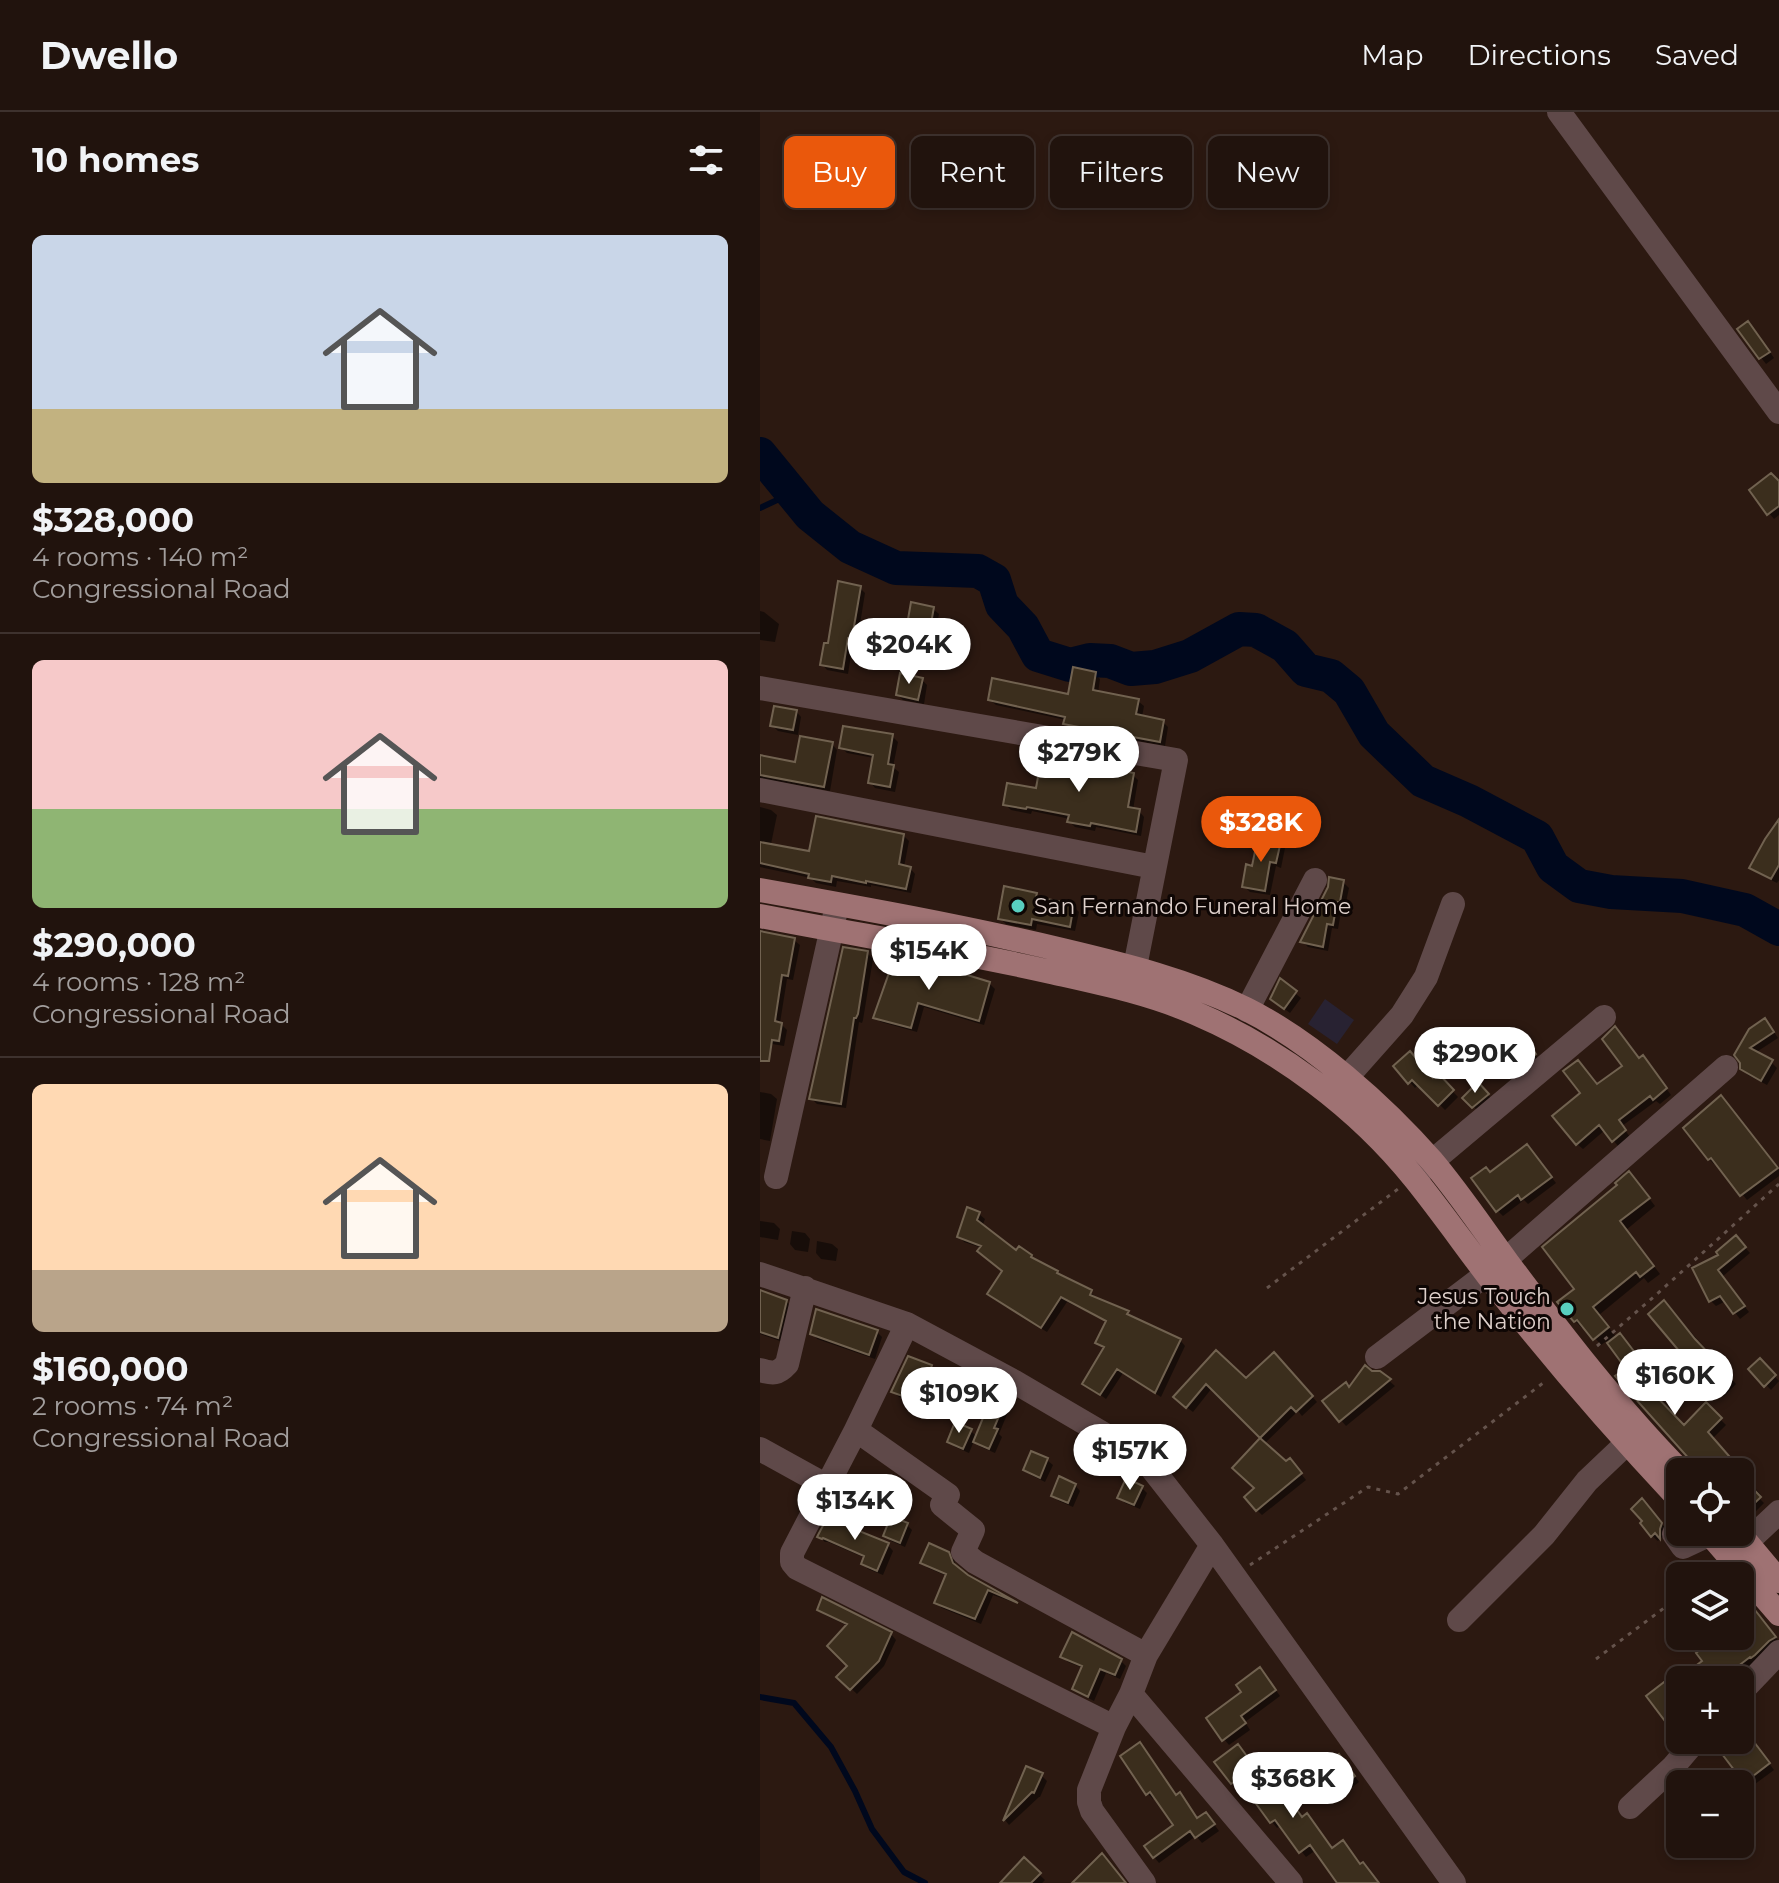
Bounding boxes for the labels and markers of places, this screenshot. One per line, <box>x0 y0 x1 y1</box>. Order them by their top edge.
pin: $204K <box>853 618 965 686</box>
pin: $279K <box>1023 726 1135 794</box>
pin: $328K <box>1205 796 1317 864</box>
place label: San Fernando Funeral Home <box>1034 893 1351 920</box>
marker: San Fernando Funeral Home <box>1009 897 1027 915</box>
pin: $154K <box>873 924 985 992</box>
pin: $290K <box>1419 1027 1531 1095</box>
place label: Jesus Touch the Nation <box>1417 1283 1551 1335</box>
marker: Jesus Touch the Nation <box>1558 1300 1576 1318</box>
pin: $160K <box>1619 1349 1731 1417</box>
pin: $109K <box>903 1367 1015 1435</box>
pin: $157K <box>1074 1424 1186 1492</box>
pin: $134K <box>799 1474 911 1542</box>
pin: $368K <box>1237 1752 1349 1820</box>

